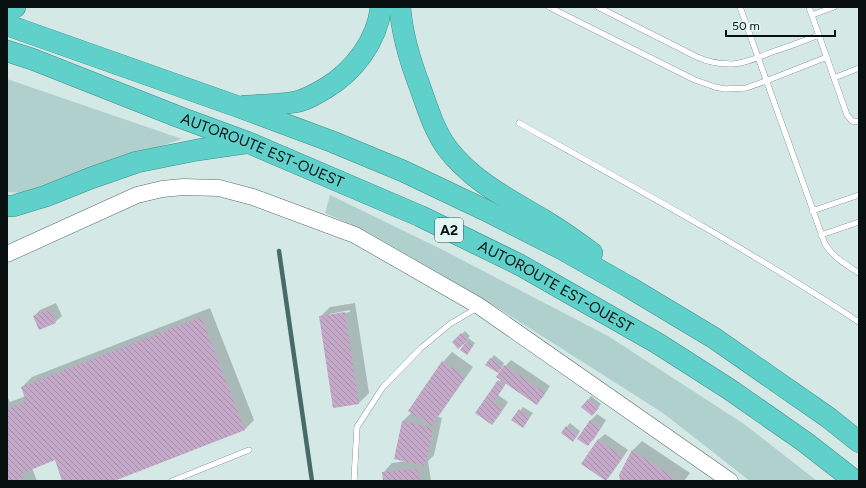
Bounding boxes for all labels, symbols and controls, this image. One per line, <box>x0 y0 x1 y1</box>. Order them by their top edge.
scale bar <box>726 12 835 38</box>
text: 50 m <box>732 19 760 33</box>
street label: AUTOROUTE EST-OUEST <box>178 109 347 192</box>
road number: A2 <box>435 218 463 242</box>
street label: AUTOROUTE EST-OUEST <box>475 237 637 337</box>

